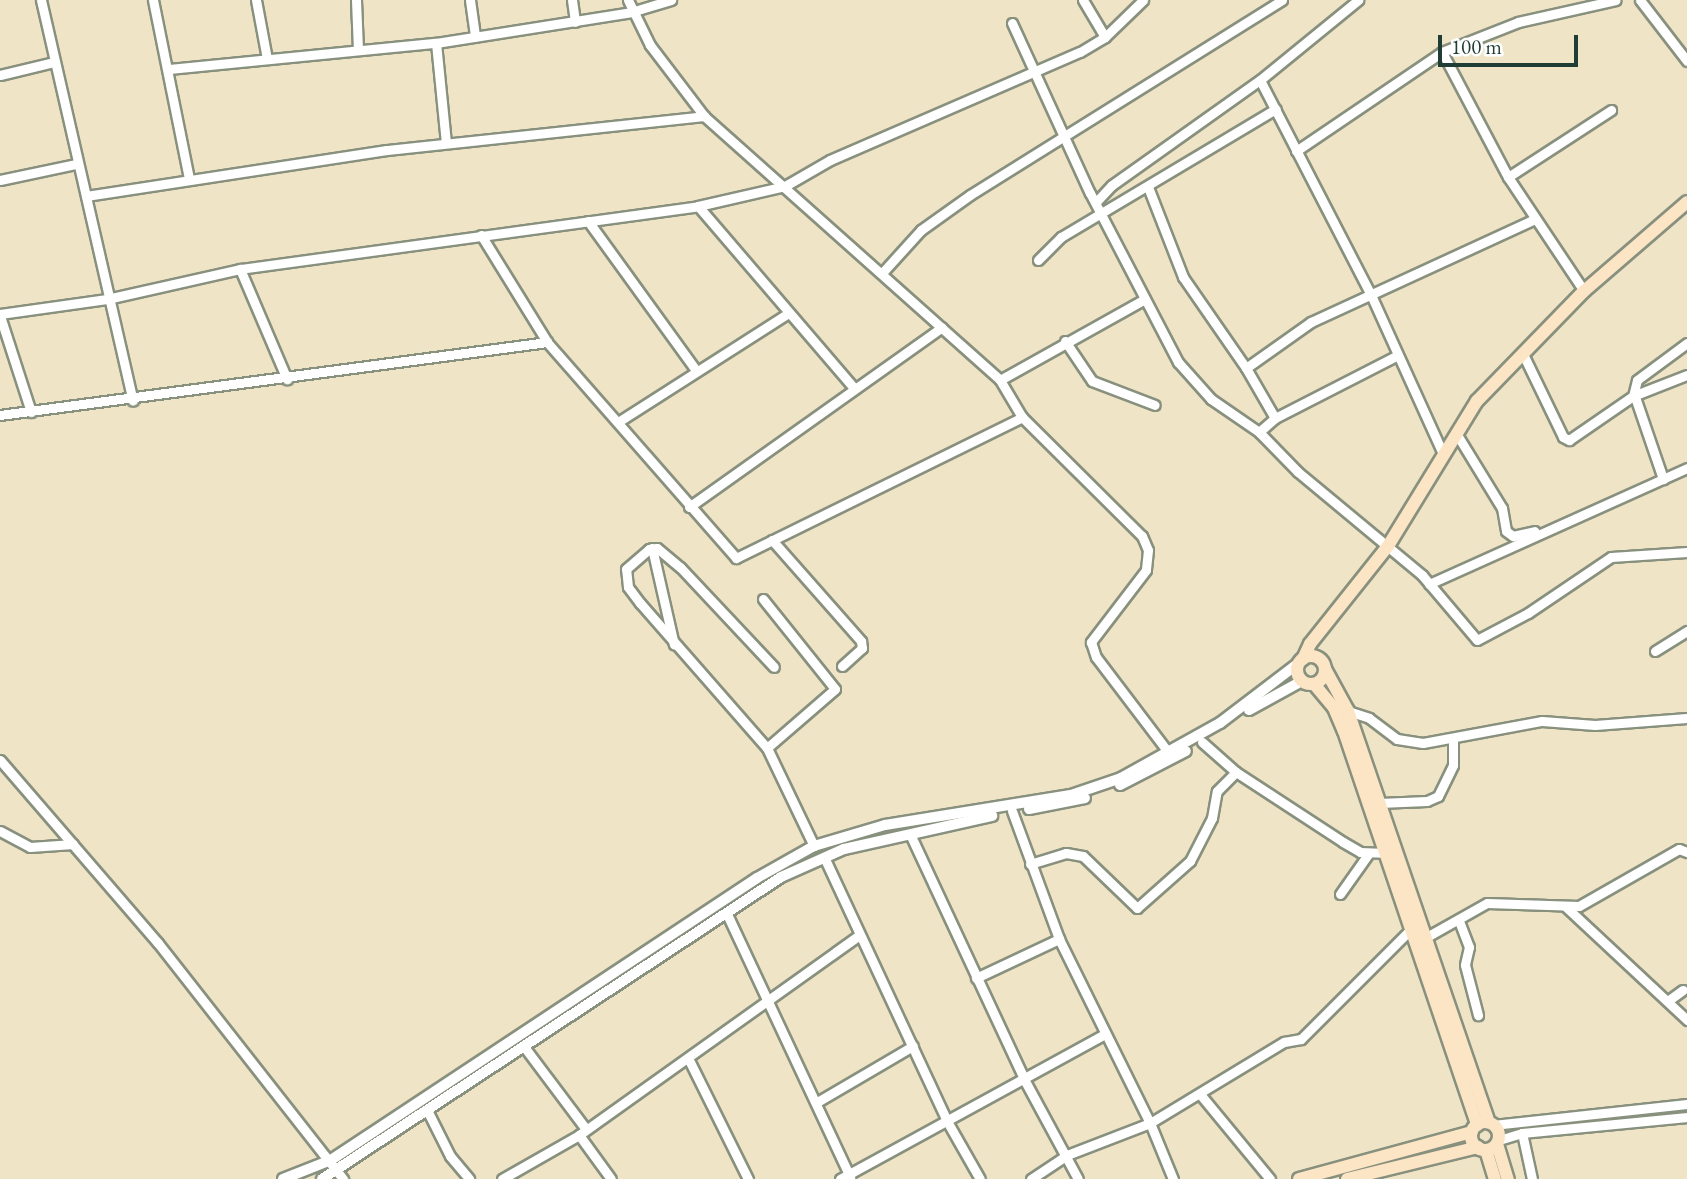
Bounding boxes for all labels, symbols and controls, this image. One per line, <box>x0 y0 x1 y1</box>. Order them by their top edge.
scale bar <box>1442 21 1582 65</box>
text: 100 m <box>1451 33 1502 60</box>

